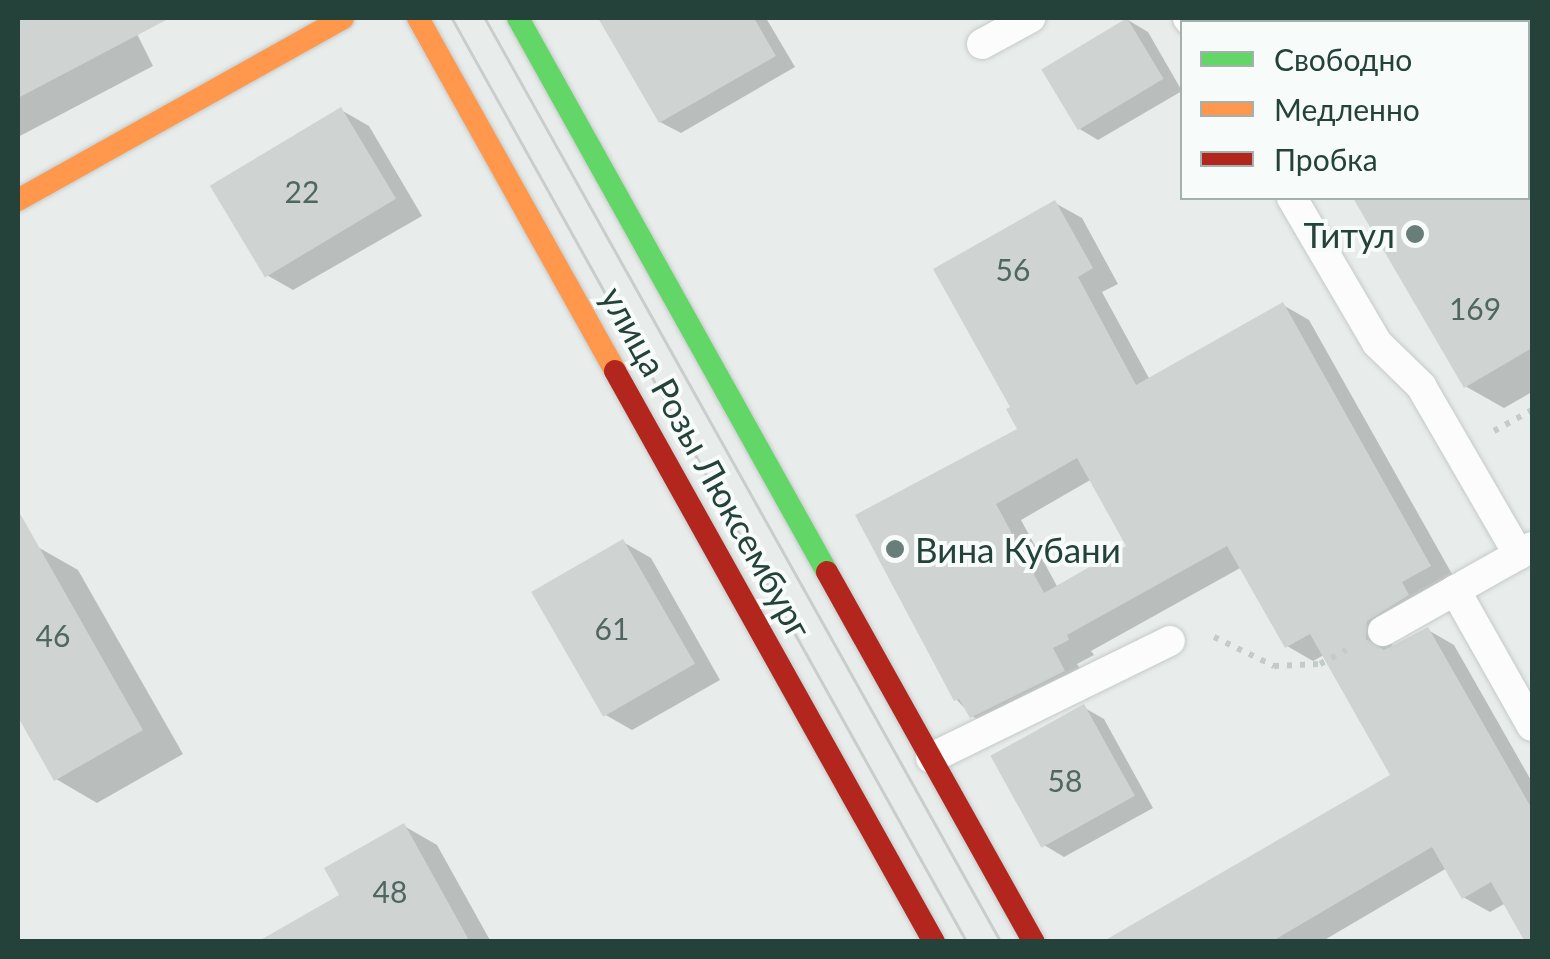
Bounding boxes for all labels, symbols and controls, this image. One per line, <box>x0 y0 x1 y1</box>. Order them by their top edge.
legend <box>1180 20 1530 200</box>
text: Свободно <box>1274 41 1412 77</box>
text: Медленно <box>1274 91 1420 127</box>
text: Пробка <box>1274 141 1378 177</box>
house number: 22 <box>285 173 319 209</box>
place label: Титул <box>1303 213 1395 255</box>
marker: Титул <box>1404 223 1426 245</box>
house number: 56 <box>996 251 1030 287</box>
street label: улица Розы Люксембург <box>593 279 821 645</box>
house number: 169 <box>1449 290 1501 326</box>
place label: Вина Кубани <box>915 528 1121 570</box>
marker: Вина Кубани <box>884 538 906 560</box>
house number: 61 <box>595 610 629 646</box>
house number: 46 <box>36 617 70 653</box>
house number: 58 <box>1048 762 1082 798</box>
house number: 48 <box>373 873 407 909</box>

